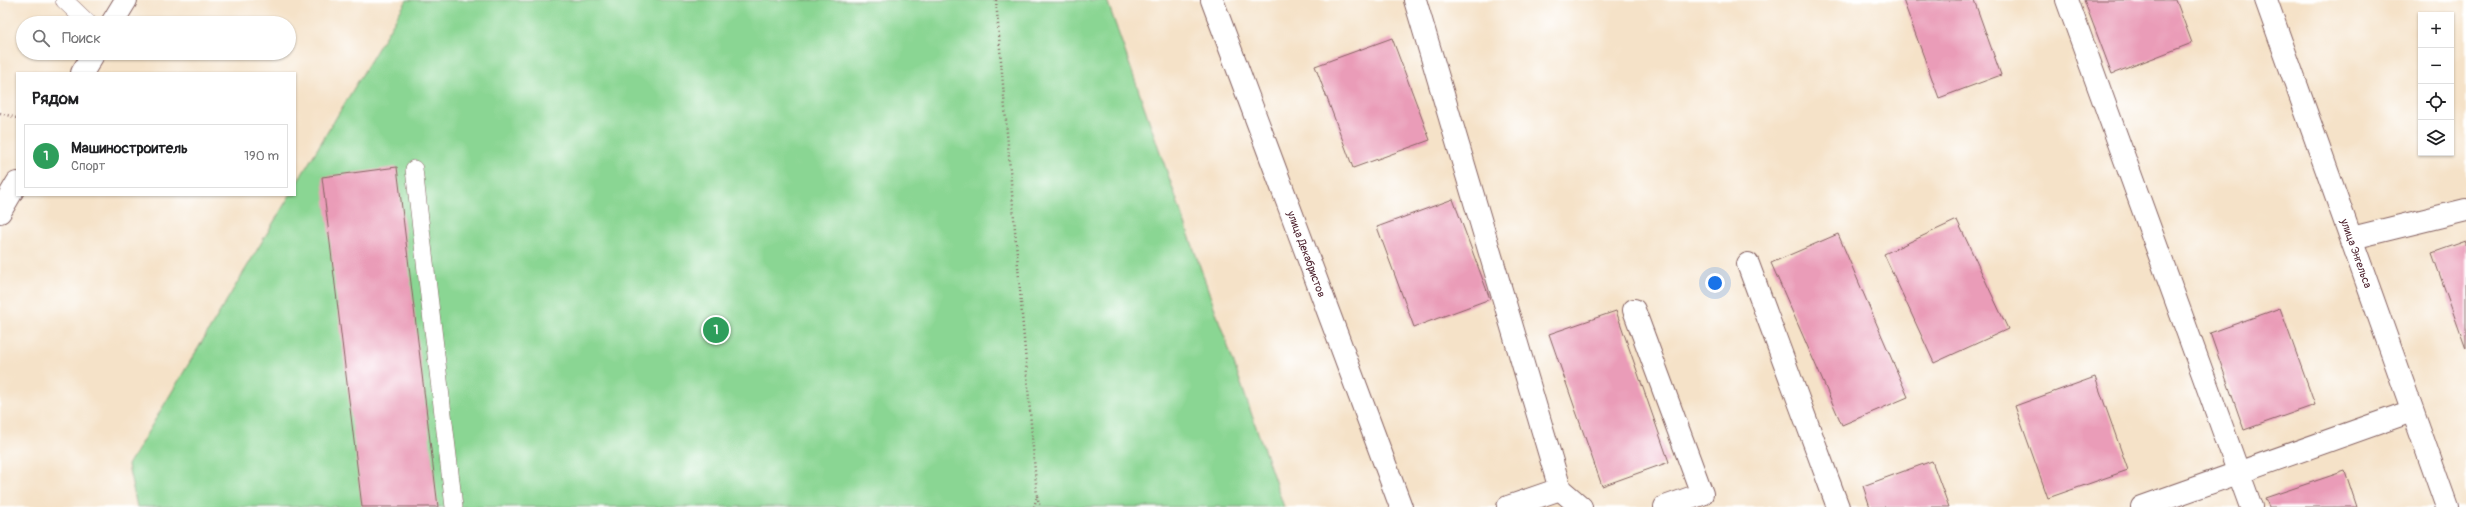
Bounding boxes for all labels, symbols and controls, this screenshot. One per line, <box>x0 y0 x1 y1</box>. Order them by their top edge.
map controls <box>2418 12 2454 156</box>
button: + <box>2418 12 2454 48</box>
search box <box>16 16 296 60</box>
icon: search <box>30 27 52 49</box>
text: Поиск <box>62 29 101 48</box>
button: − <box>2418 48 2454 84</box>
button: locate <box>2418 84 2454 120</box>
text: Рядом <box>32 88 79 109</box>
button: layers <box>2418 120 2454 156</box>
text: Машиностроитель <box>71 139 188 158</box>
text: 1 <box>43 148 49 164</box>
text: 190 m <box>244 148 279 164</box>
text: Спорт <box>71 158 105 174</box>
street label: улица Декабристов <box>1284 208 1328 299</box>
street label: улица Энгельса <box>2337 216 2374 290</box>
your location <box>1705 273 1725 293</box>
pin: 1 <box>703 315 729 345</box>

